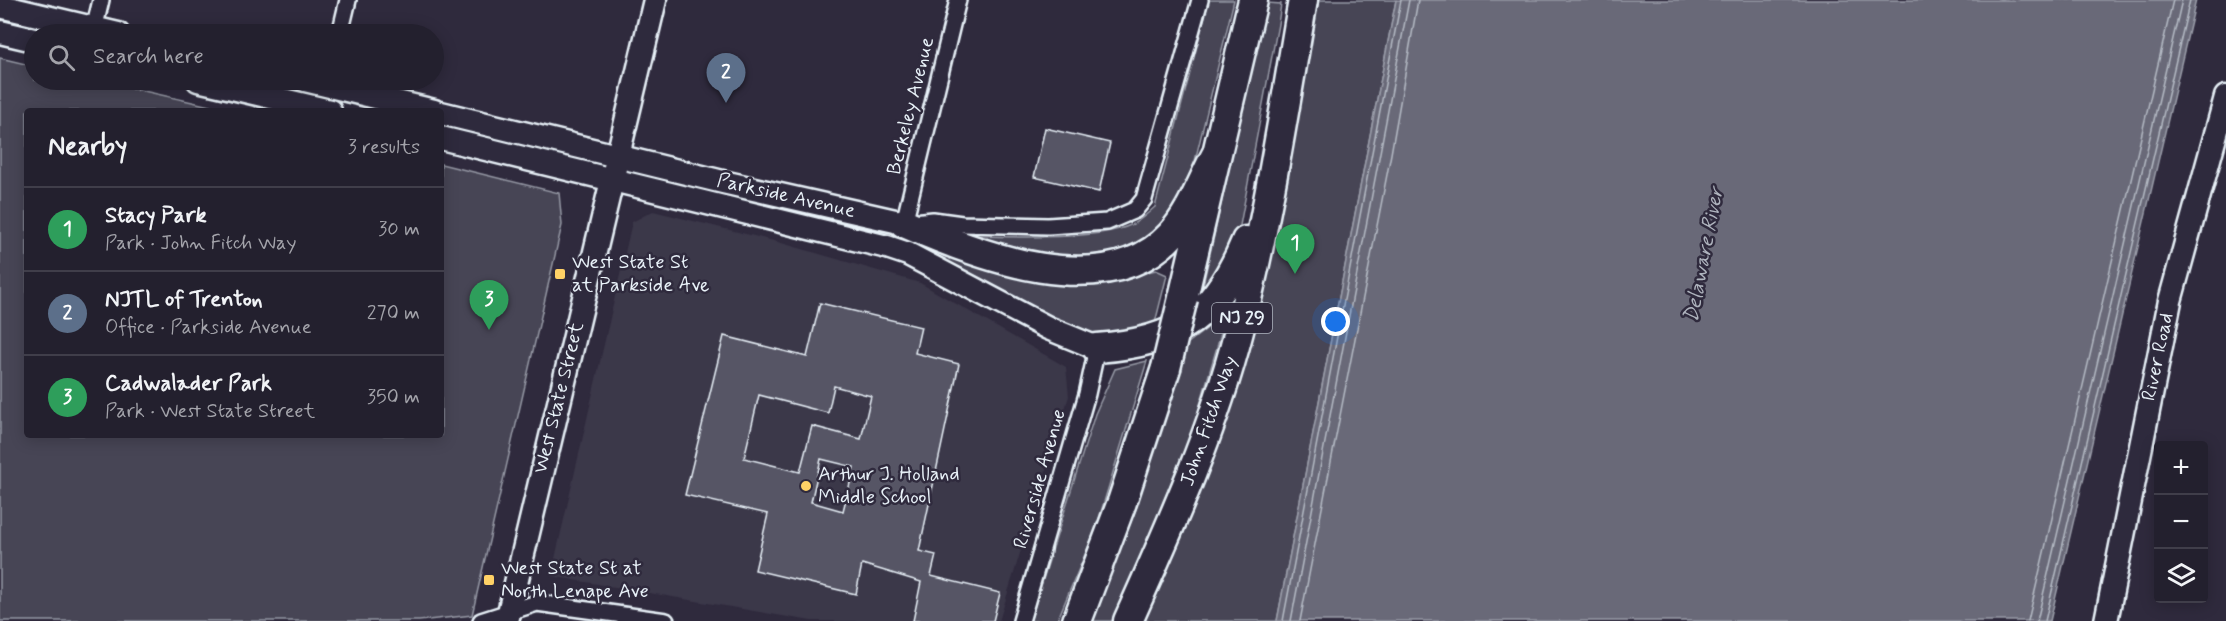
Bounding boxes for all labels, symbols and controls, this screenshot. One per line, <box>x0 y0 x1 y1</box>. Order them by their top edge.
search box <box>24 24 444 90</box>
street label: Berkeley Avenue <box>881 34 941 178</box>
icon: search <box>45 41 78 74</box>
text: Search here <box>93 43 204 71</box>
pin: 2 <box>706 54 746 103</box>
text: Nearby <box>48 130 127 164</box>
text: 3 results <box>348 134 420 161</box>
street label: Parkside Avenue <box>714 167 858 225</box>
water label: Delaware River <box>1677 183 1731 325</box>
text: Stacy Park <box>105 202 207 230</box>
text: 1 <box>63 216 72 243</box>
text: 30 m <box>378 216 420 243</box>
pin: 1 <box>1276 224 1314 274</box>
text: Park · John Fitch Way <box>105 230 297 257</box>
place label: West State St at Parkside Ave <box>572 249 709 299</box>
marker: West State St at Parkside Ave <box>553 267 567 281</box>
pin: 3 <box>470 280 508 330</box>
text: NJTL of Trenton <box>105 286 263 314</box>
text: 2 <box>63 300 72 327</box>
text: 270 m <box>367 300 420 327</box>
road number: NJ 29 <box>1212 303 1272 333</box>
your location <box>1321 307 1350 336</box>
street label: River Road <box>2136 310 2180 404</box>
text: Office · Parkside Avenue <box>105 314 312 341</box>
street label: West State Street <box>527 319 591 477</box>
street label: John Fitch Way <box>1174 352 1244 490</box>
text: Cadwalader Park <box>105 370 272 398</box>
text: 3 <box>63 384 72 411</box>
text: 350 m <box>367 384 420 411</box>
text: Park · West State Street <box>105 398 315 425</box>
street label: Riverside Avenue <box>1007 406 1073 552</box>
map controls <box>2154 441 2208 603</box>
button: + <box>2154 441 2208 495</box>
place label: Arthur J. Holland Middle School <box>818 461 959 511</box>
marker: Arthur J. Holland Middle School <box>799 479 813 493</box>
button: − <box>2154 495 2208 549</box>
button: layers <box>2154 549 2208 603</box>
place label: West State St at North Lenape Ave <box>501 555 649 605</box>
marker: West State St at North Lenape Ave <box>482 573 496 587</box>

